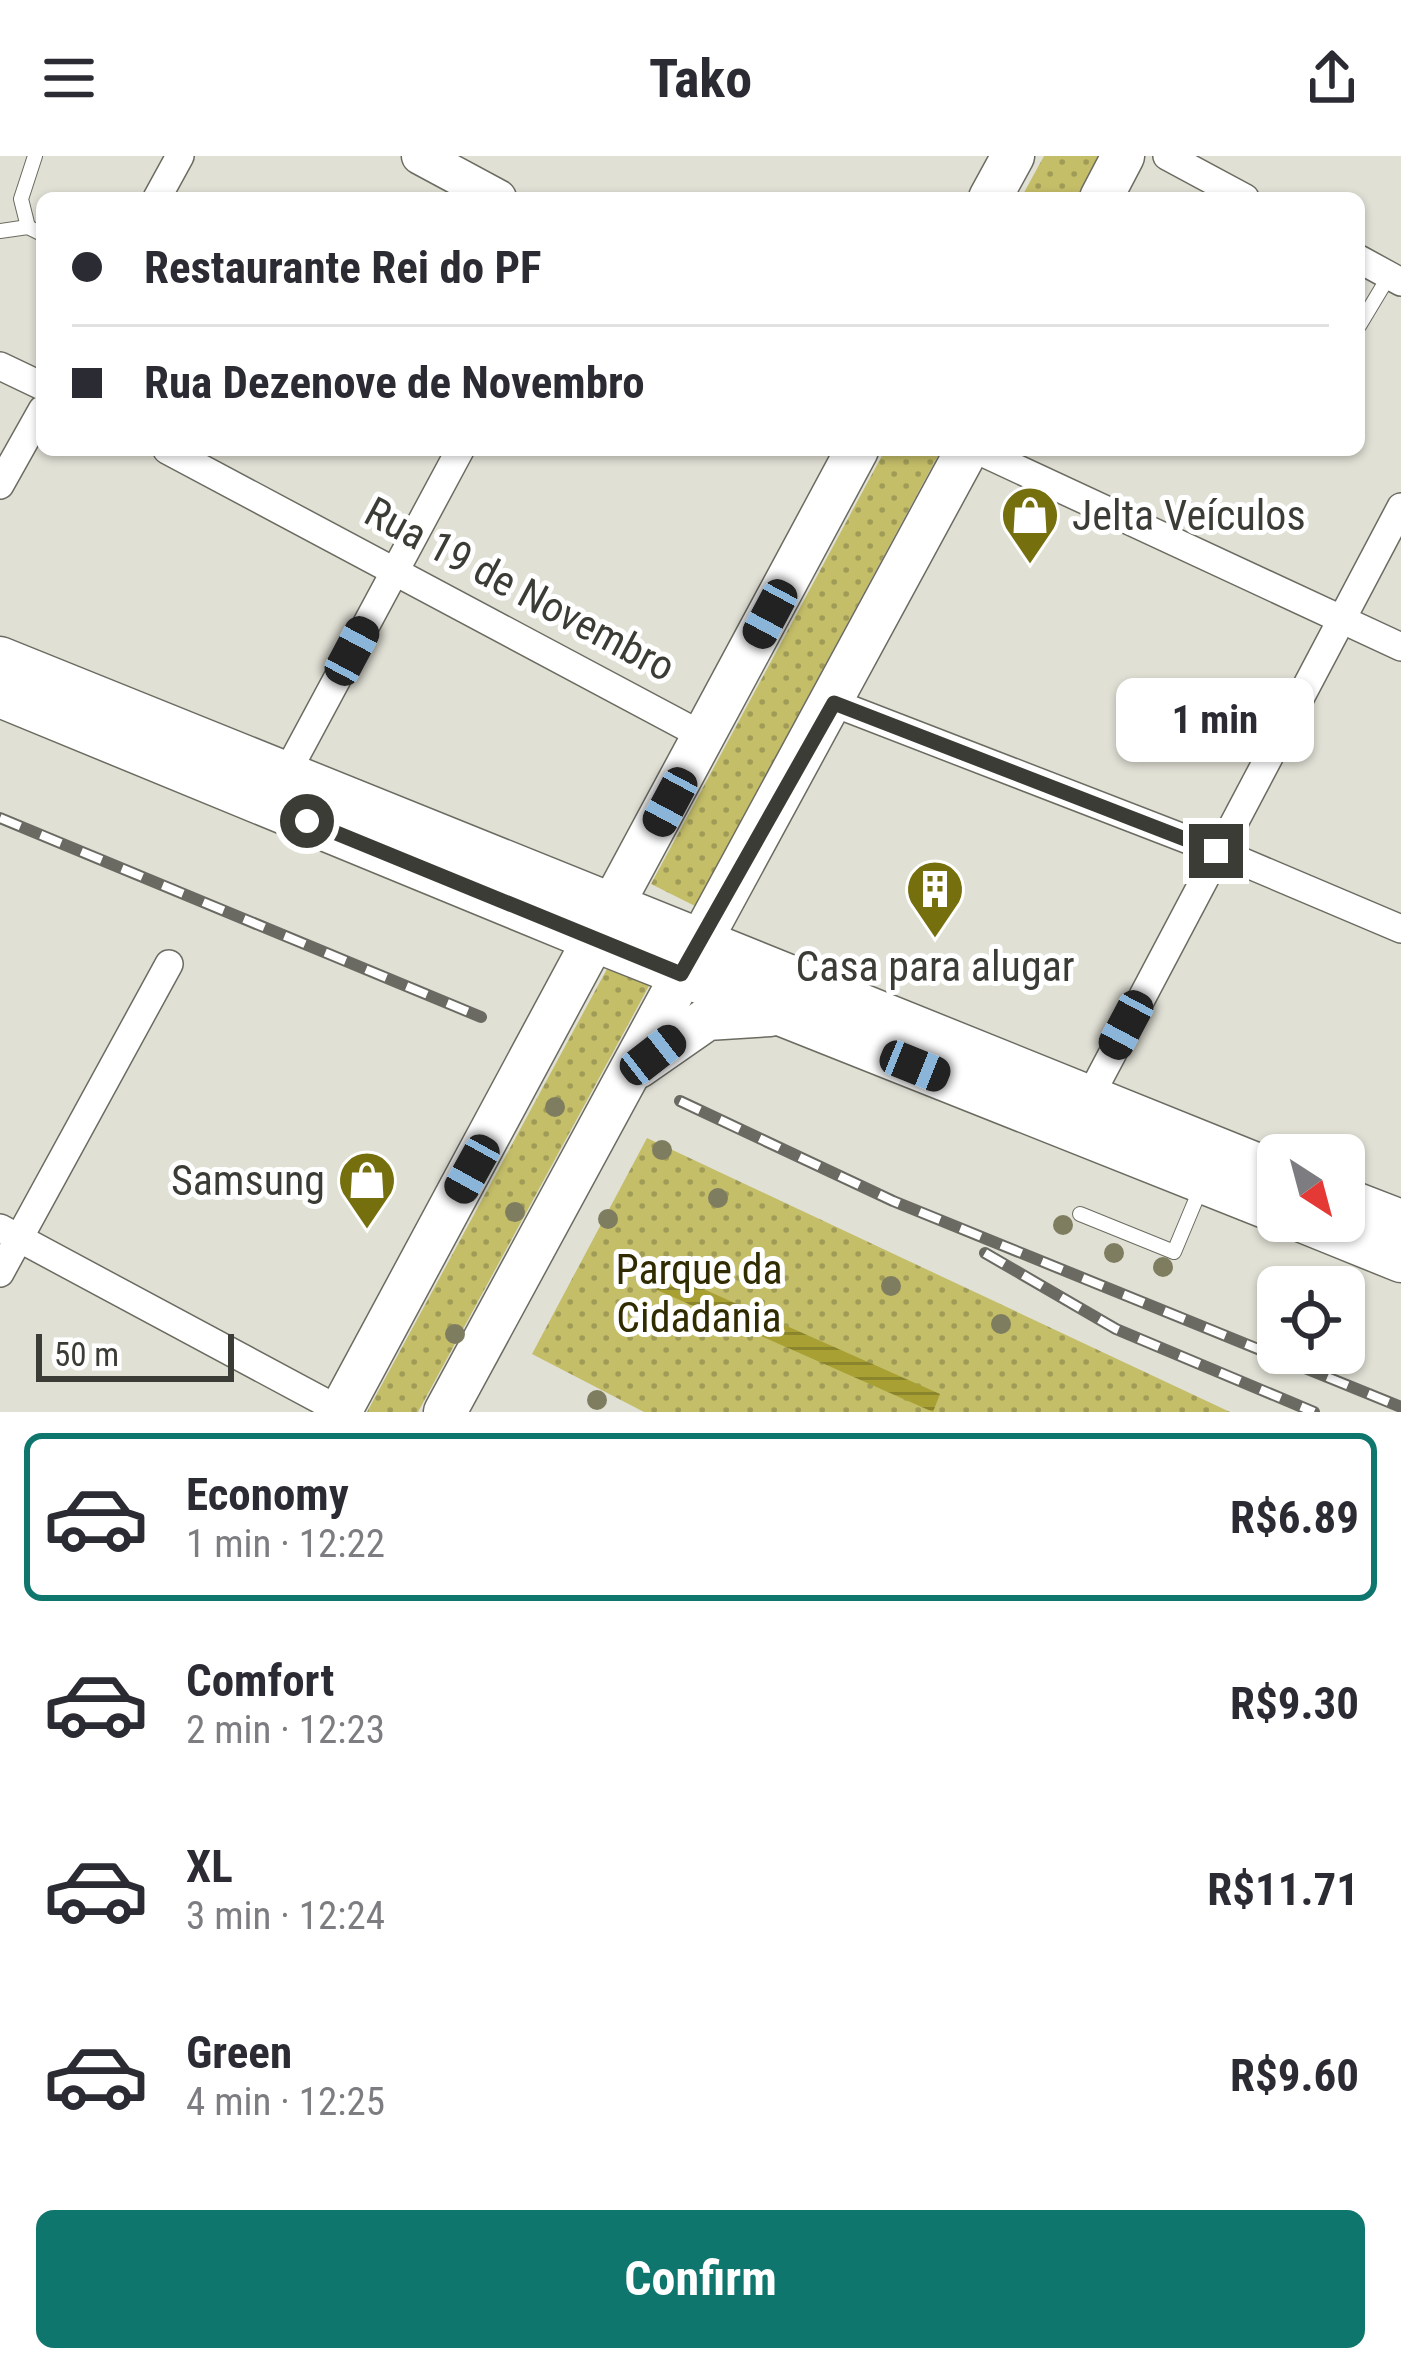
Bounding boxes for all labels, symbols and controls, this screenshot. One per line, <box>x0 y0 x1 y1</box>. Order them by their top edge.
icon: menu <box>36 45 102 111</box>
icon: share <box>1299 45 1365 111</box>
text: Tako <box>649 47 752 110</box>
text: Restaurante Rei do PF <box>144 241 541 294</box>
text: Rua Dezenove de Novembro <box>144 356 645 409</box>
shop icon: Jelta Veículos <box>999 484 1061 566</box>
street label: Rua 19 de Novembro <box>357 487 683 691</box>
place label: Jelta Veículos <box>1072 491 1306 540</box>
car <box>737 574 803 654</box>
car <box>319 611 385 691</box>
callout: 1 min <box>1117 677 1315 761</box>
text: 1 min <box>1172 697 1258 743</box>
car <box>637 762 703 842</box>
route start <box>280 794 334 848</box>
route end <box>1189 824 1243 878</box>
building icon: Casa para alugar <box>904 858 966 940</box>
place label: Casa para alugar <box>795 942 1075 991</box>
car <box>1093 985 1159 1065</box>
car <box>614 1019 692 1091</box>
car <box>875 1036 955 1096</box>
car <box>439 1129 505 1209</box>
north arrow <box>1257 1134 1365 1242</box>
map controls <box>1257 1134 1365 1374</box>
shop icon: Samsung <box>336 1149 398 1231</box>
place label: Samsung <box>171 1156 325 1205</box>
park label: Parque da Cidadania <box>615 1245 783 1342</box>
button: locate <box>1257 1266 1365 1374</box>
scale bar <box>36 1328 234 1381</box>
text: 50 m <box>54 1335 119 1374</box>
icon: car <box>42 1463 150 1571</box>
text: Economy <box>186 1468 349 1521</box>
text: R$6.89 <box>1230 1491 1359 1544</box>
text: 1 min · 12:22 <box>186 1521 385 1567</box>
icon: car <box>42 1649 150 1757</box>
text: Comfort <box>186 1654 334 1707</box>
text: R$9.30 <box>1230 1677 1359 1730</box>
text: 2 min · 12:23 <box>186 1707 385 1753</box>
icon: car <box>42 1835 150 1943</box>
text: XL <box>186 1840 233 1893</box>
text: R$11.71 <box>1207 1863 1359 1916</box>
text: 3 min · 12:24 <box>186 1893 385 1939</box>
icon: car <box>42 2021 150 2129</box>
text: Green <box>186 2026 292 2079</box>
text: R$9.60 <box>1230 2049 1359 2102</box>
text: 4 min · 12:25 <box>186 2079 385 2125</box>
button: Confirm <box>36 2210 1365 2348</box>

